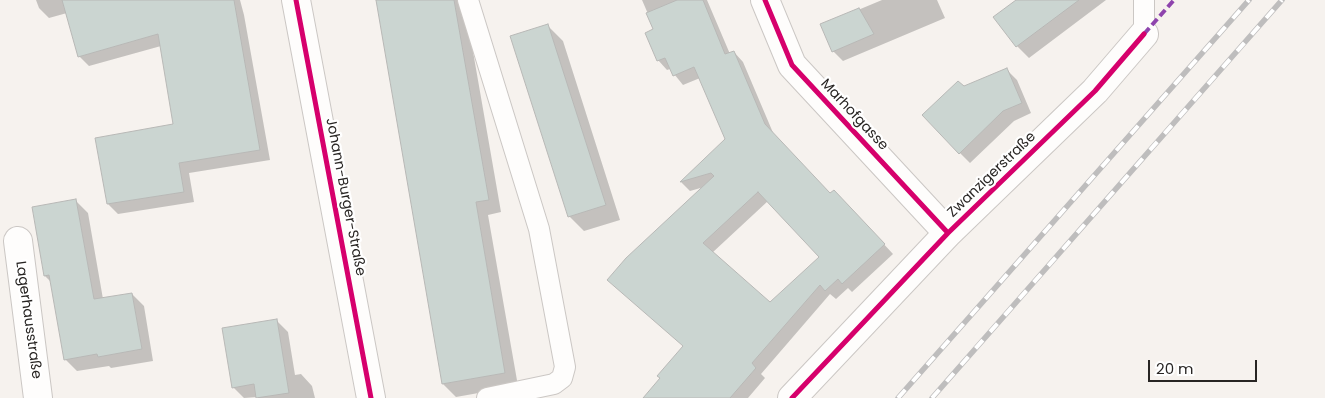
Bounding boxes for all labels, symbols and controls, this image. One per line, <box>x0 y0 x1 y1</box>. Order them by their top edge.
street label: Marhofgasse <box>817 76 891 154</box>
street label: Johann-Burger-Straße <box>321 117 369 277</box>
street label: Zwanzigerstraße <box>944 129 1040 221</box>
street label: Lagerhausstraße <box>11 260 45 380</box>
scale bar <box>1150 350 1259 382</box>
text: 20 m <box>1156 358 1194 379</box>

